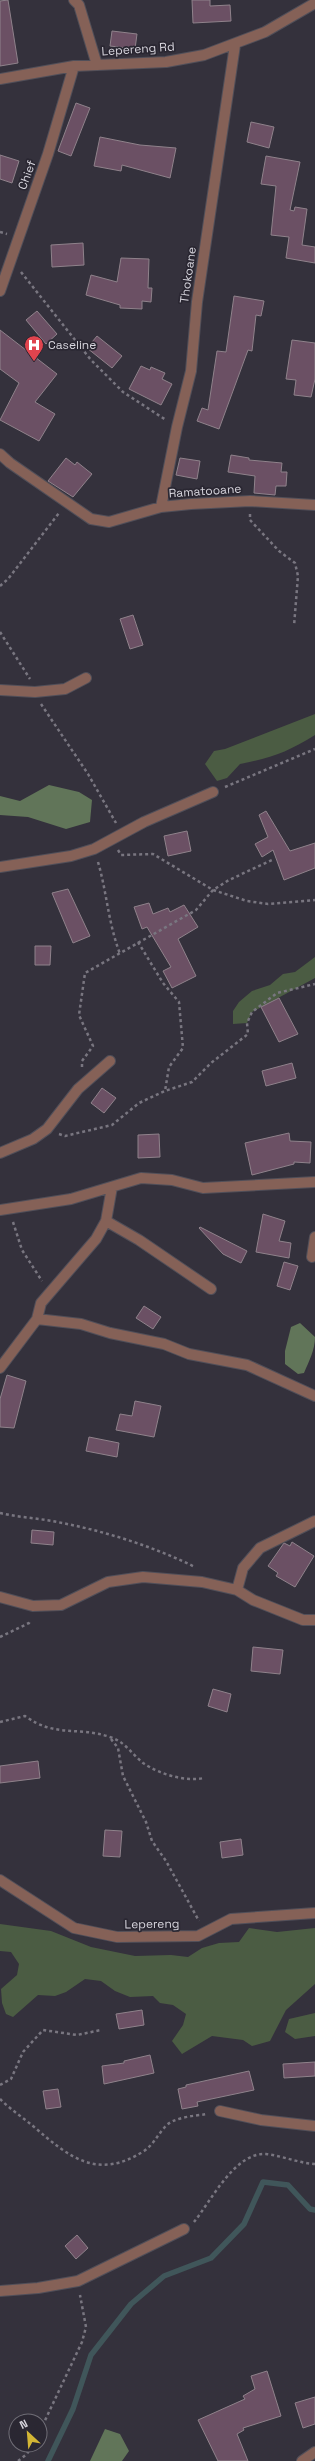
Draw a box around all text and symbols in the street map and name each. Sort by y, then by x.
street label: Lepereng Rd [101,38,175,60]
street label: Chief [14,158,40,192]
street label: Thokoane [176,246,200,304]
hospital icon: Caseline [23,334,45,362]
place label: Caseline [48,337,96,353]
street label: Ramatooane [168,480,242,502]
street label: Lepereng [124,1916,180,1932]
north arrow [8,2413,48,2453]
text: N [17,2416,30,2432]

